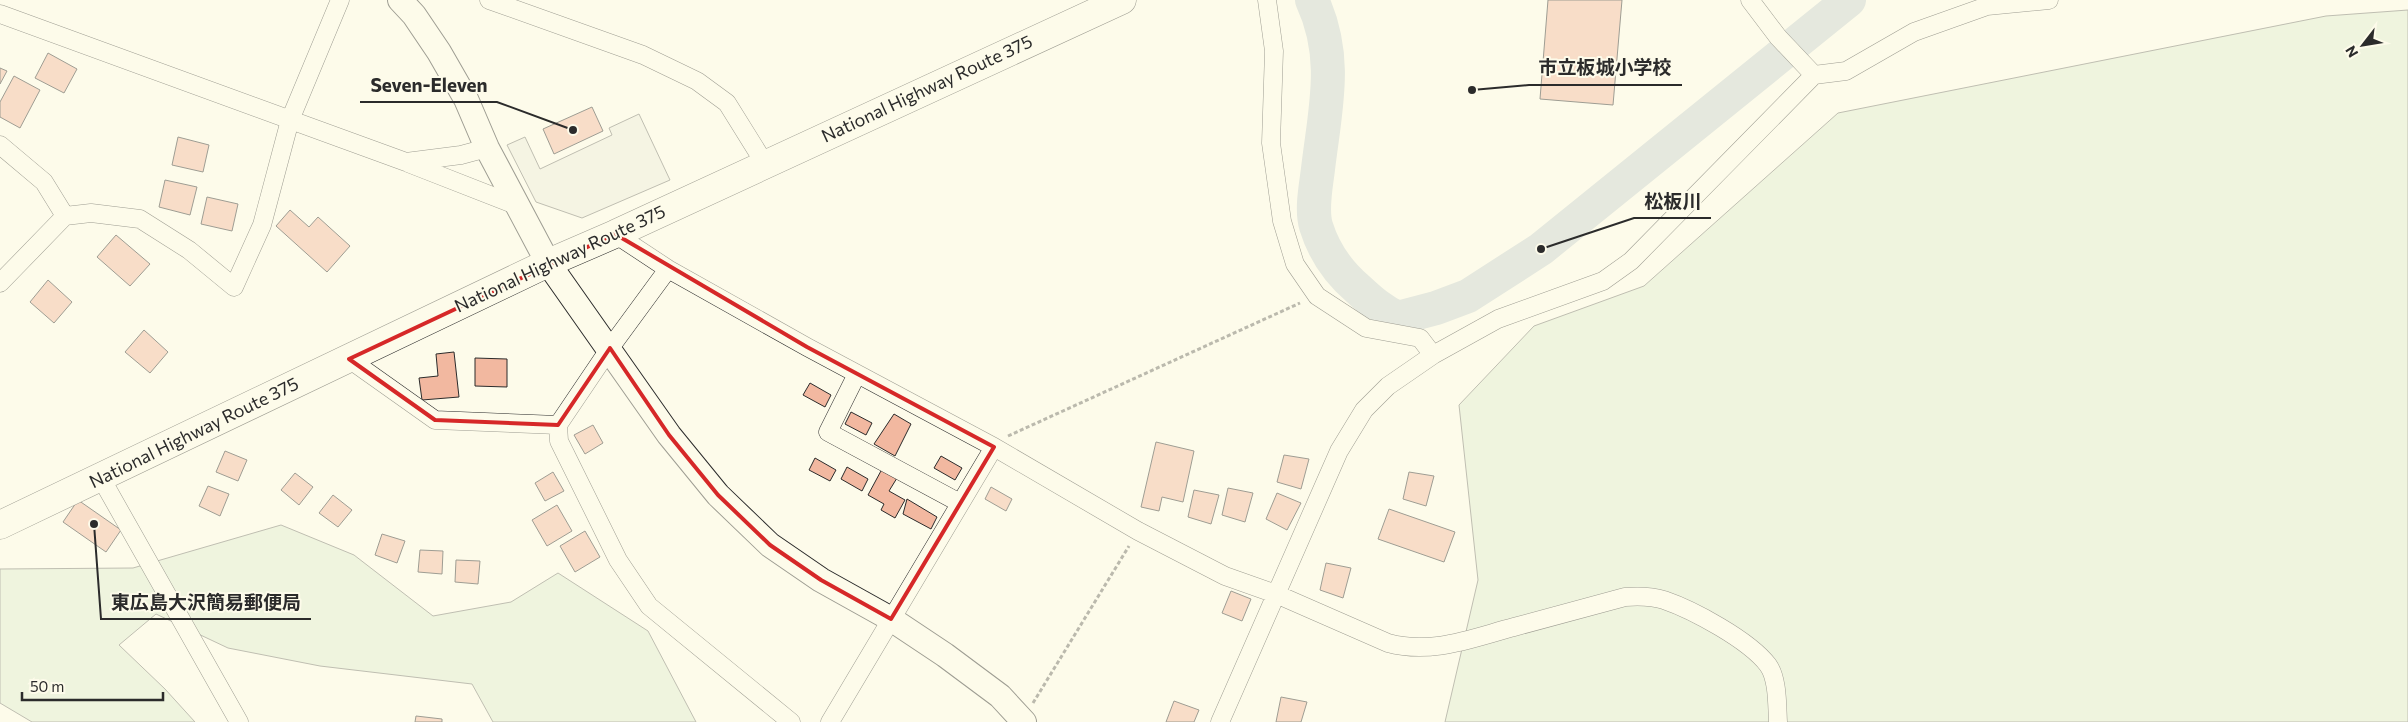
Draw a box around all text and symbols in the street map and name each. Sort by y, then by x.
north arrow [2338,20,2388,70]
street label: National Highway Route 375 [818,29,1036,147]
text: N [2341,43,2361,61]
callout: 市立板城小学校 [1529,51,1682,85]
text: 市立板城小学校 [1538,55,1672,78]
callout: Seven-Eleven [360,68,497,102]
text: Seven-Eleven [370,73,488,96]
callout: 松板川 [1634,184,1711,218]
text: 松板川 [1644,189,1702,212]
street label: National Highway Route 375 [451,199,669,317]
street label: National Highway Route 375 [85,372,302,492]
callout: 東広島大沢簡易郵便局 [101,585,311,619]
text: 東広島大沢簡易郵便局 [111,590,301,613]
scale bar [22,670,164,702]
text: 50 m [30,677,64,695]

